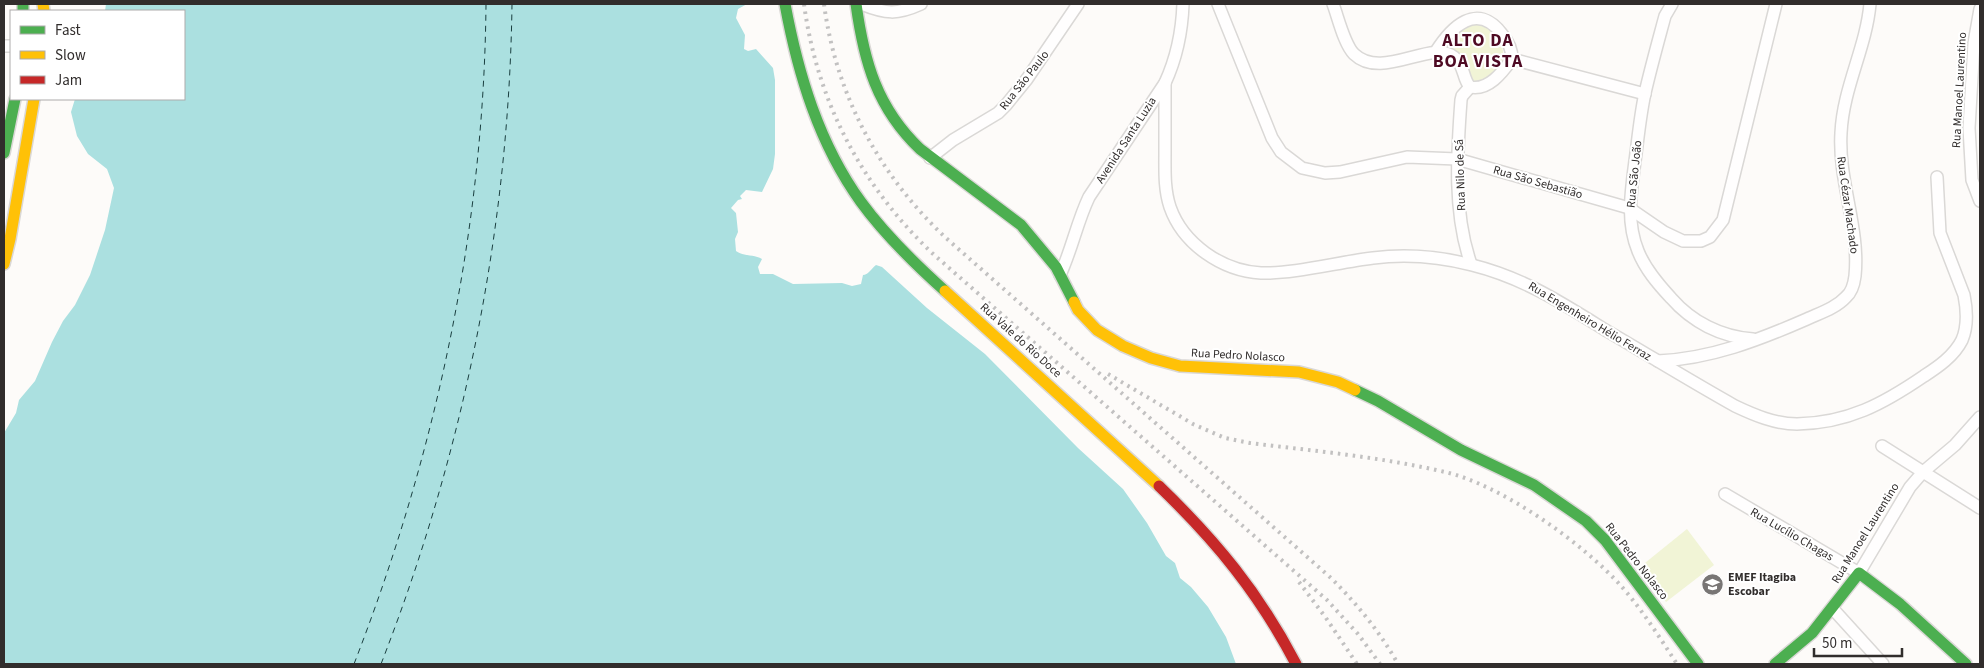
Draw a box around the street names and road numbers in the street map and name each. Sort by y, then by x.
street label: Rua Manoel Laurentino [1948,32,1971,148]
street label: Rua São Paulo [996,47,1053,114]
street label: Avenida Santa Luzia [1092,94,1161,187]
street label: Rua Nilo de Sá [1451,139,1470,211]
street label: Rua São João [1622,139,1646,209]
street label: Rua Cézar Machado [1832,155,1863,255]
street label: Rua São Sebastião [1491,162,1585,203]
street label: Rua Engenheiro Hélio Ferraz [1525,278,1655,365]
street label: Rua Vale do Rio Doce [976,299,1065,382]
street label: Rua Pedro Nolasco [1191,345,1285,366]
street label: Rua Manoel Laurentino [1827,480,1903,587]
street label: Rua Lucílio Chagas [1747,504,1837,565]
street label: Rua Pedro Nolasco [1601,519,1672,604]

